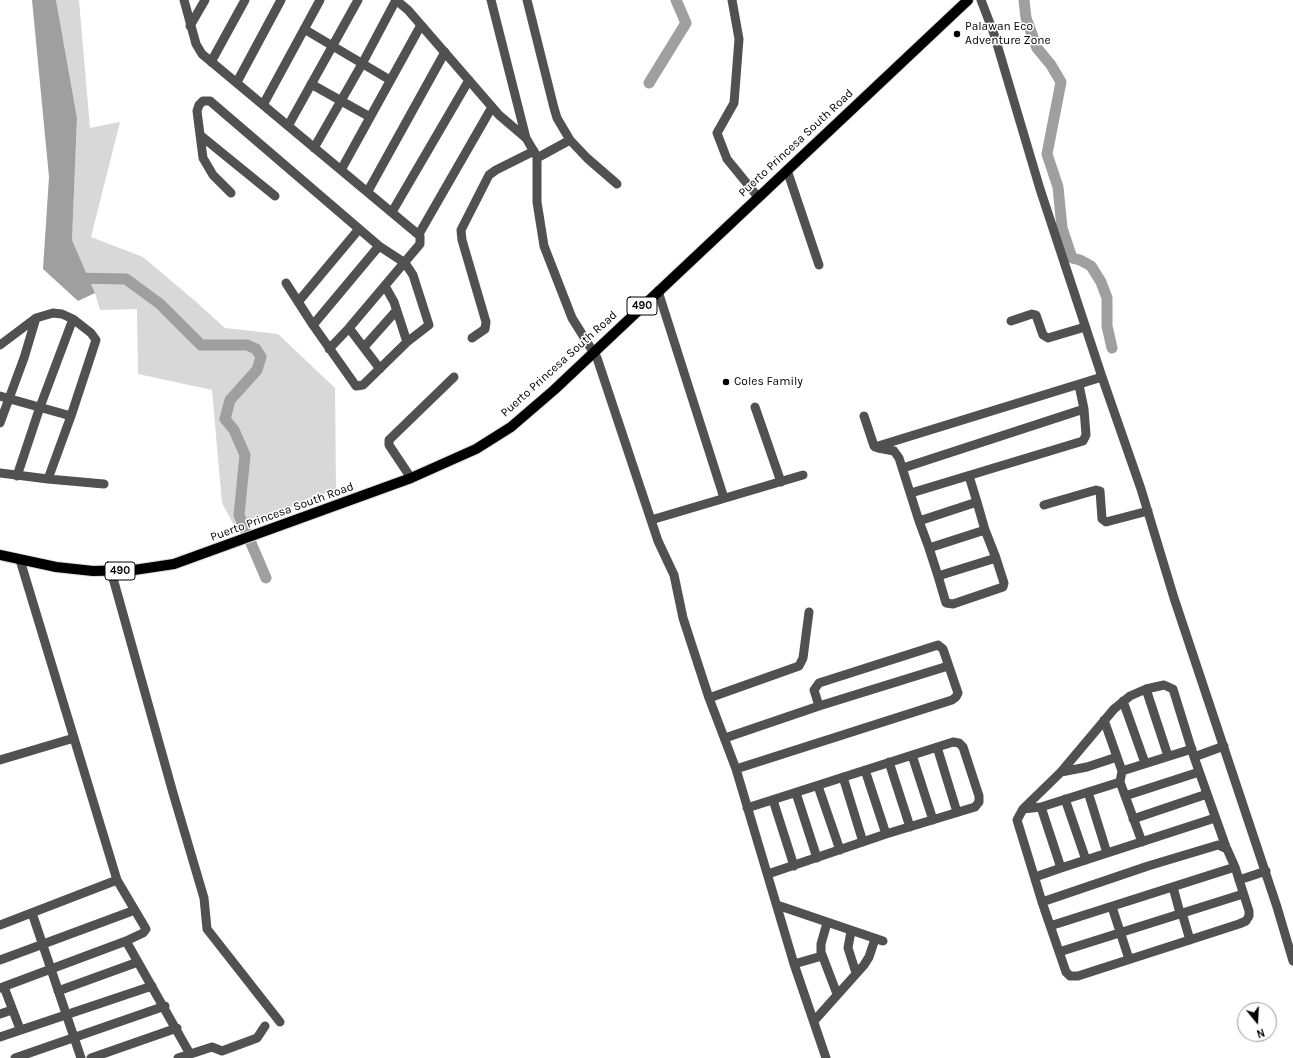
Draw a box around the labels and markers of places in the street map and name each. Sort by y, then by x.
place label: Palawan Eco Adventure Zone [965,20,1051,48]
marker: Palawan Eco Adventure Zone [952,29,962,39]
place label: Coles Family [734,375,803,389]
marker: Coles Family [721,377,731,387]

